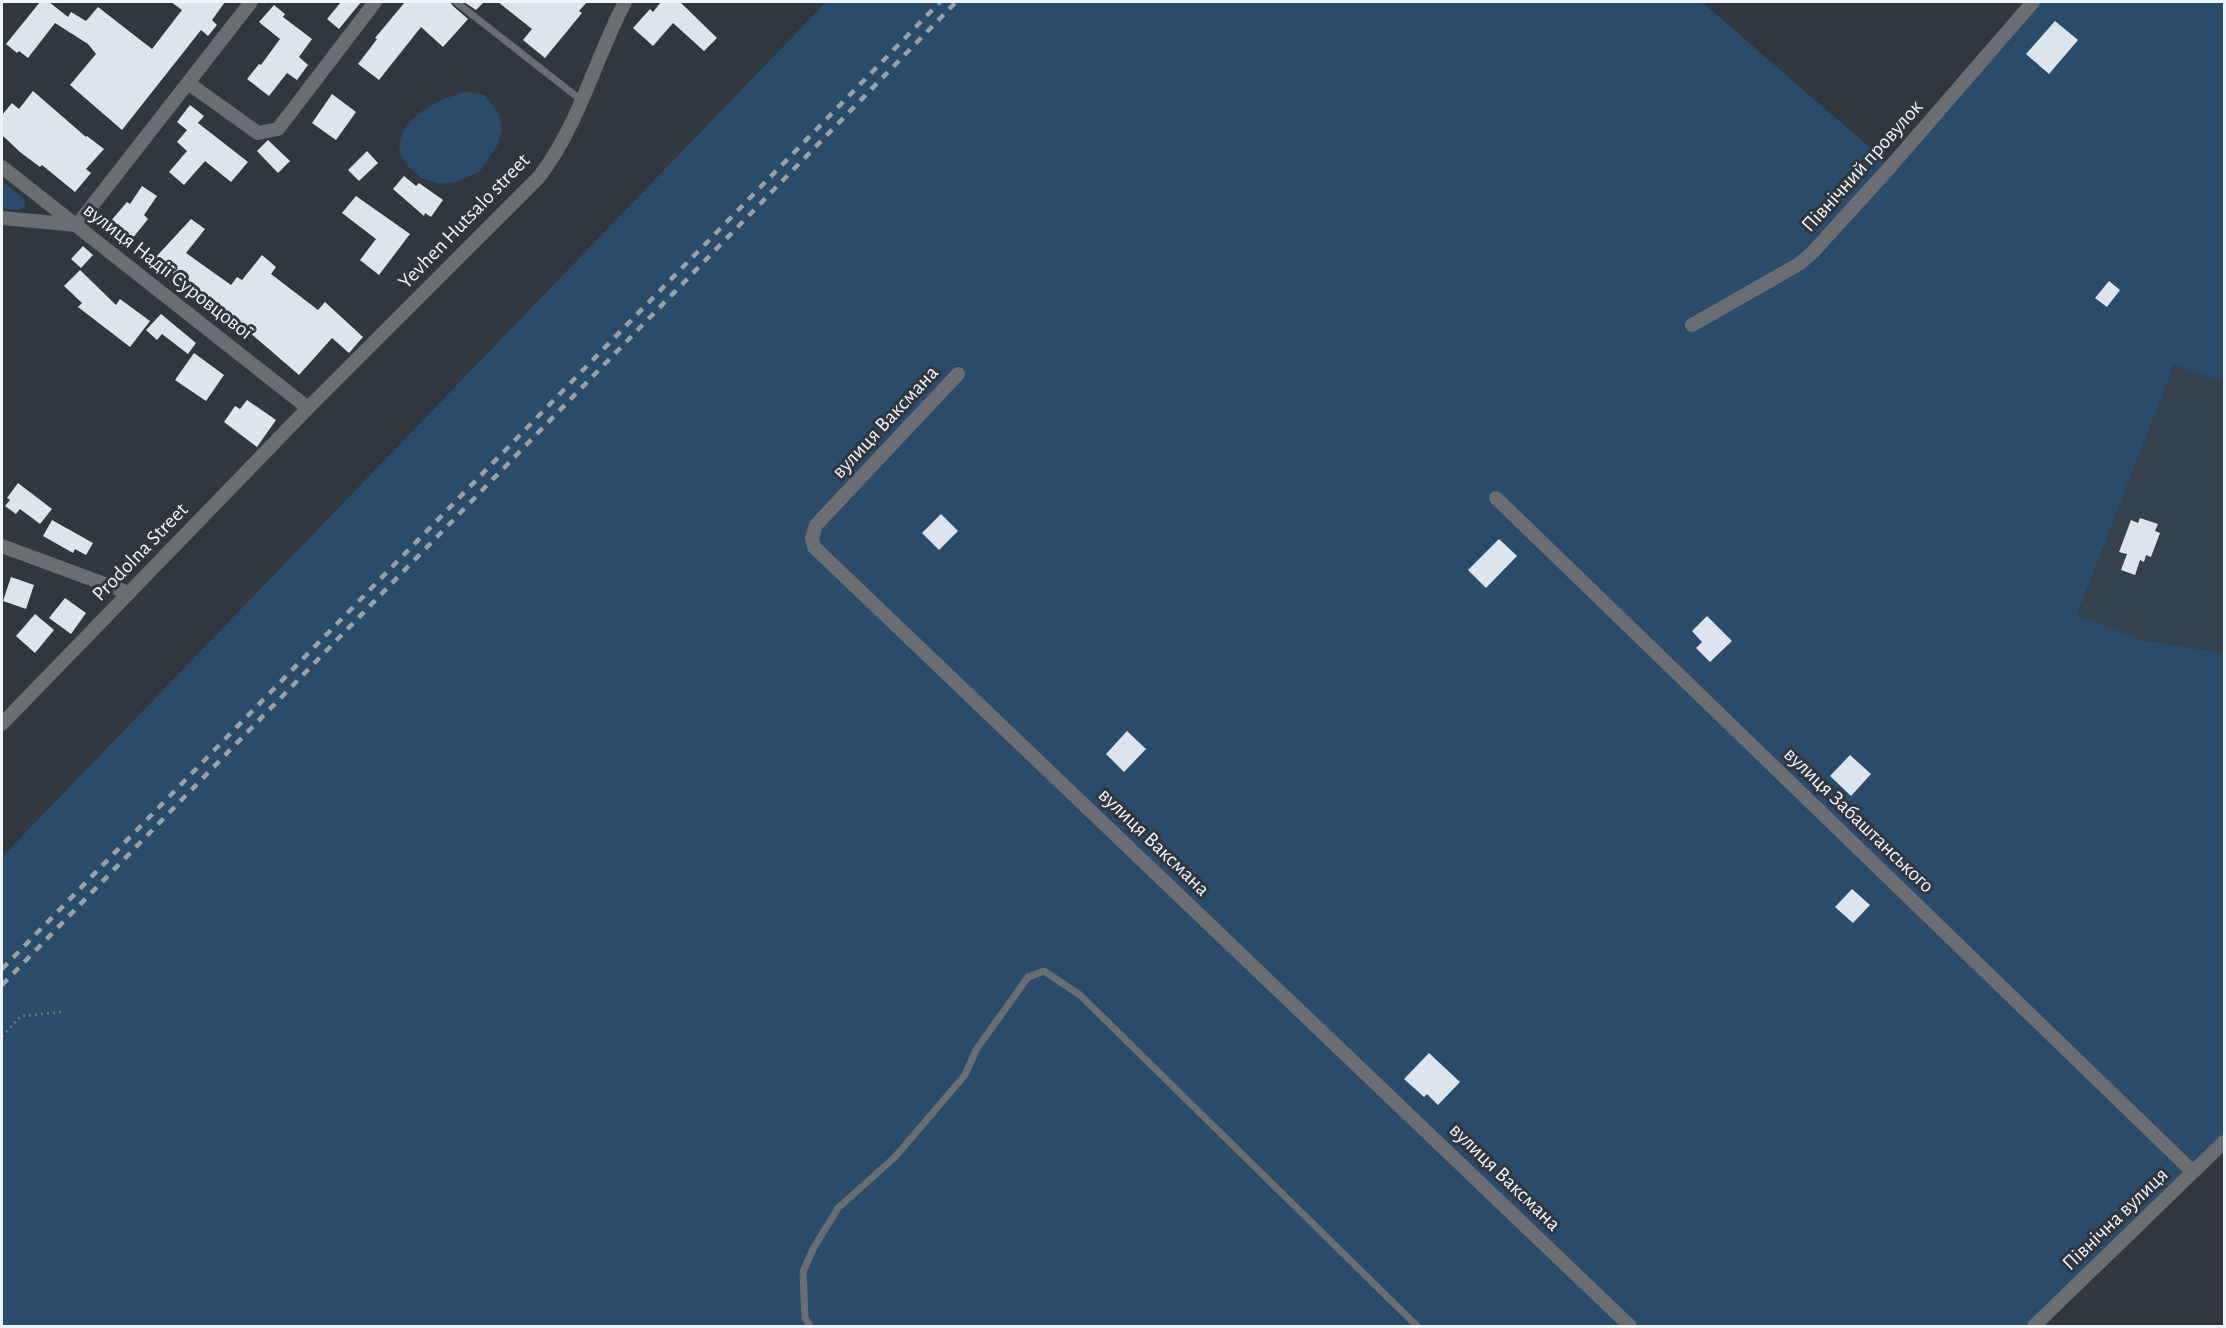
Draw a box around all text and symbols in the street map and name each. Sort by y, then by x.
street label: Північний провулок [1797,96,1927,236]
street label: Yevhen Hutsalo street [394,149,534,292]
street label: вулиця Надії Суровцової [80,199,256,343]
street label: вулиця Ваксмана [828,361,942,482]
street label: Prodolna Street [88,499,192,605]
street label: вулиця Забаштанського [1780,743,1938,897]
street label: вулиця Ваксмана [1094,784,1214,900]
street label: вулиця Ваксмана [1445,1119,1565,1235]
street label: Північна вулиця [2058,1164,2172,1274]

